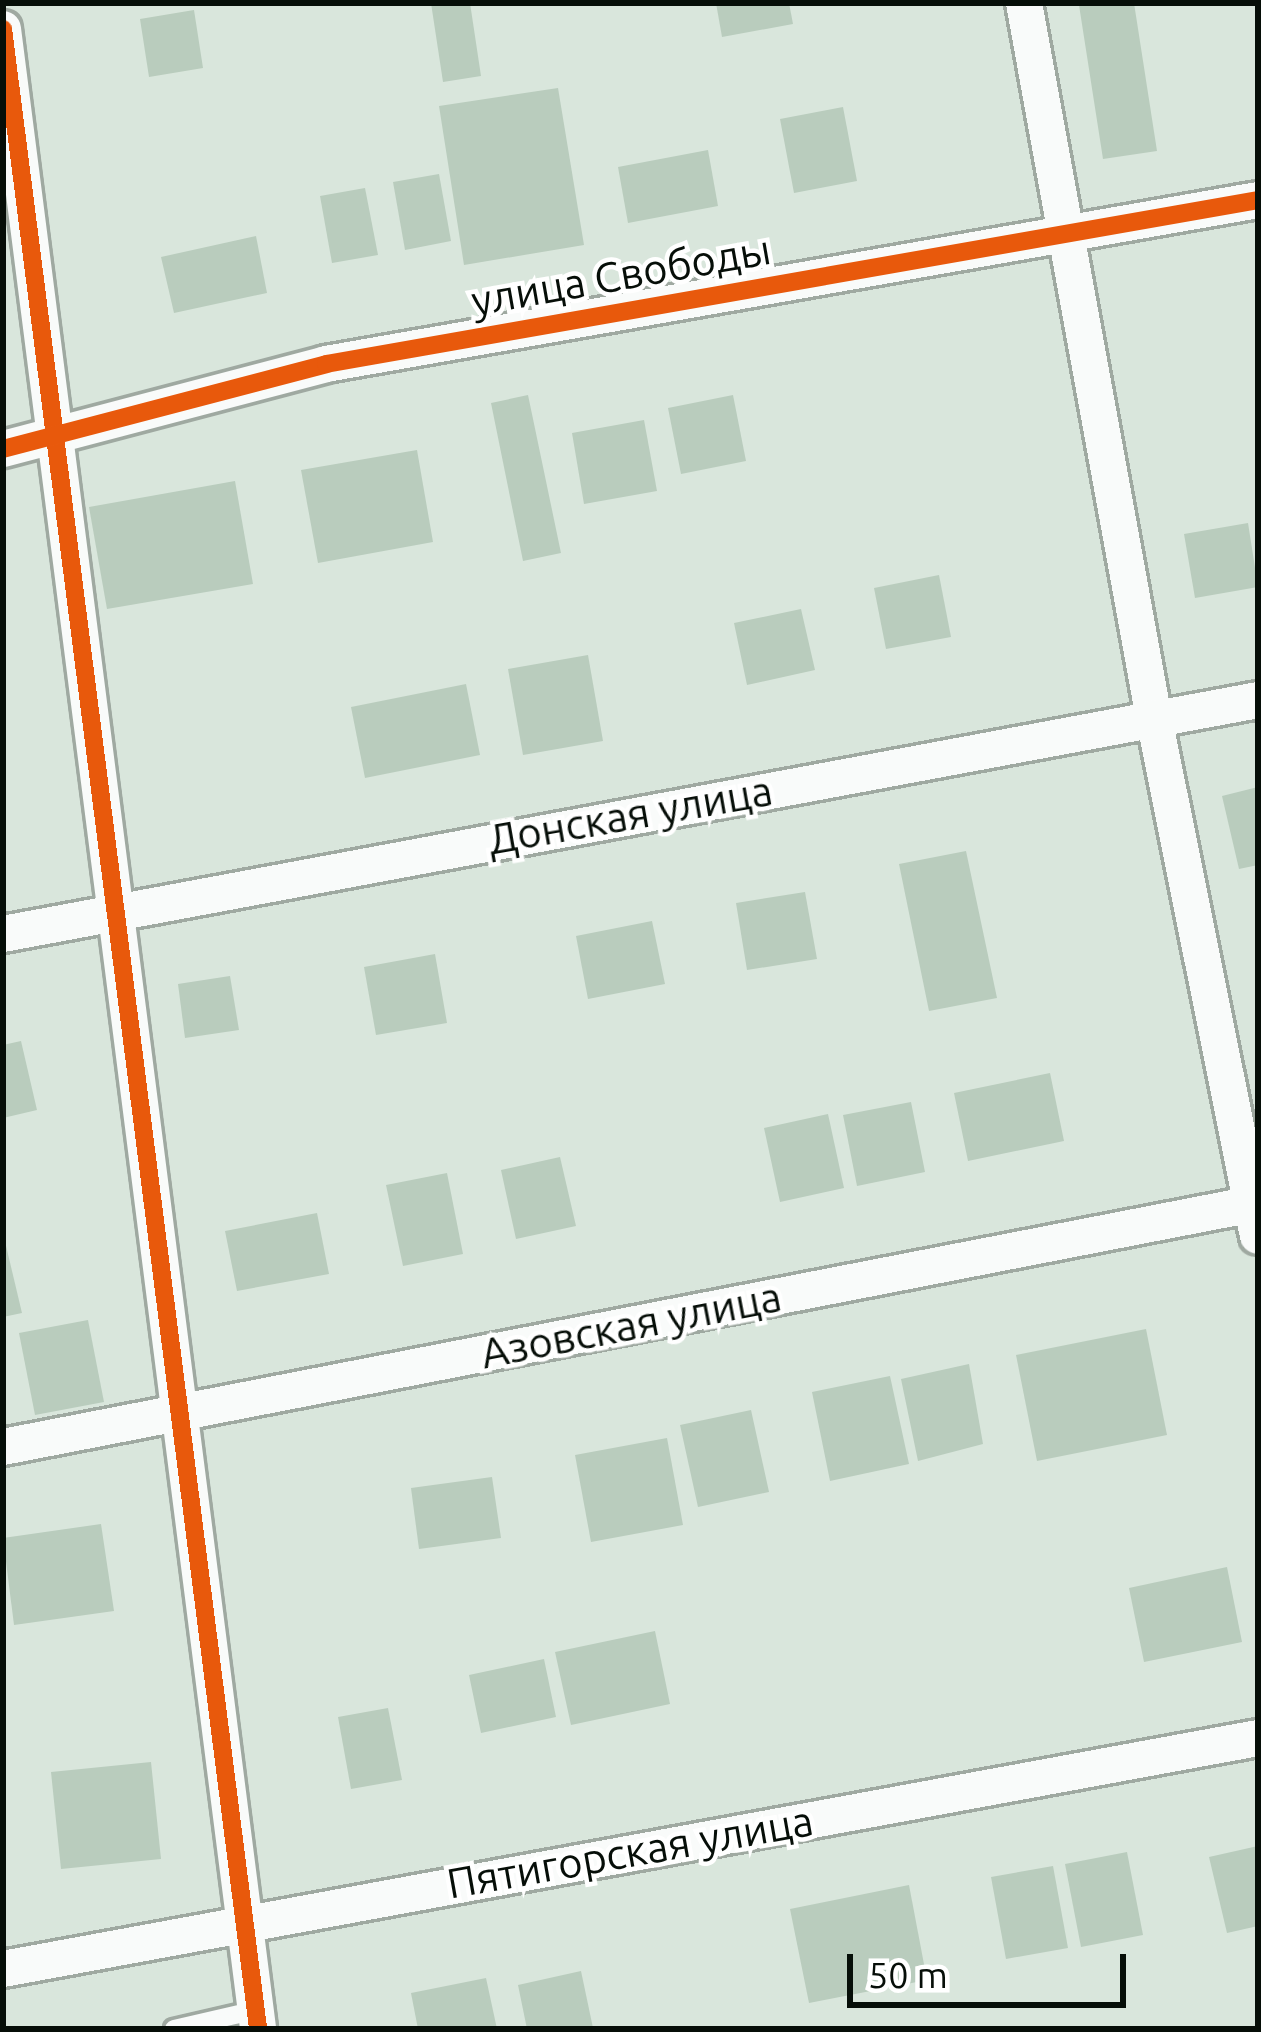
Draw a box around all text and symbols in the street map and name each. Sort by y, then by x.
street label: улица Свободы [467,224,775,326]
street label: Донская улица [484,765,776,865]
street label: Азовская улица [476,1271,786,1379]
street label: Пятигорская улица [443,1795,817,1909]
scale bar [853,1930,1132,2004]
text: 50 m [868,1954,948,1995]

